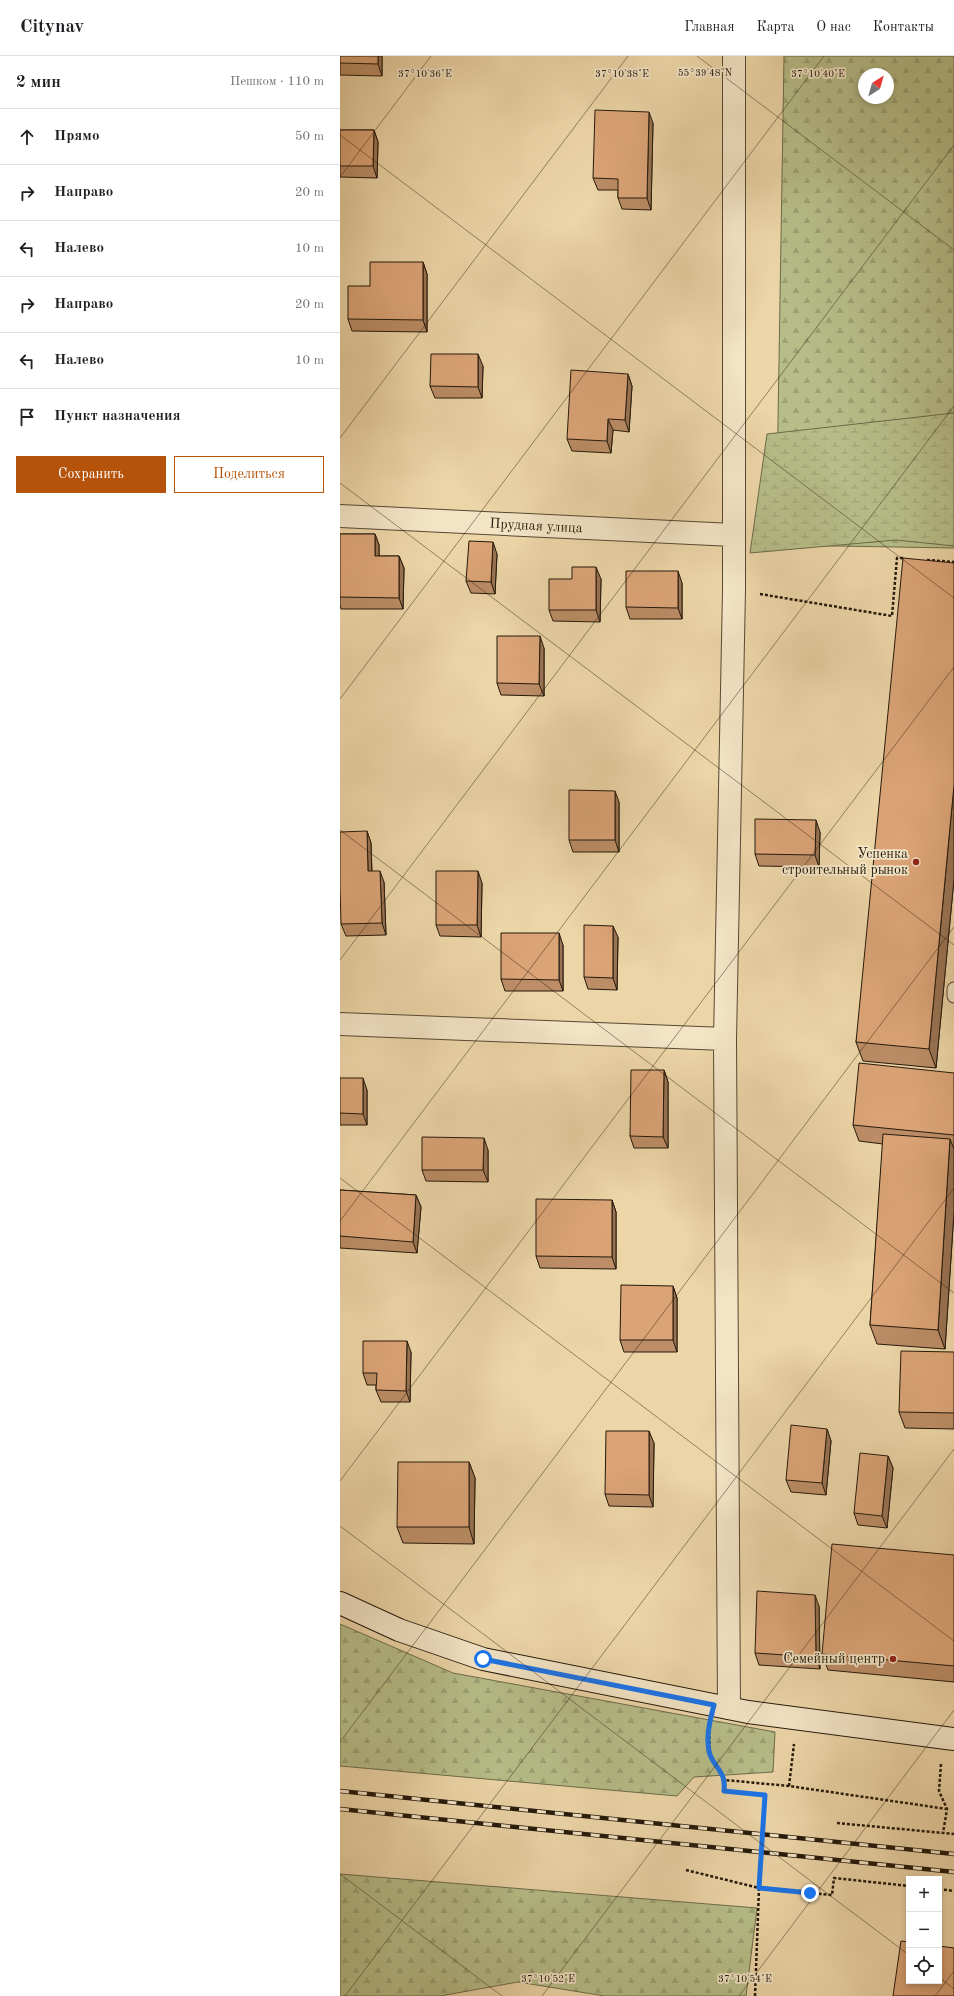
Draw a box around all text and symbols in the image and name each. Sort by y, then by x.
text: Citynav [20,18,84,37]
text: Главная [684,20,734,34]
text: Карта [756,20,794,34]
text: О нас [816,20,851,34]
text: Контакты [873,20,934,34]
text: 55°39'48"N [678,68,733,78]
north arrow [858,68,894,104]
text: 37°10'36"E [398,69,452,79]
text: 37°10'38"E [595,69,649,79]
text: 37°10'40"E [791,69,845,79]
text: 2 мин [16,74,61,91]
text: Пешком · 110 m [230,75,324,88]
icon: ahead [16,126,38,148]
text: Прямо [54,129,100,144]
text: 50 m [295,130,324,143]
icon: right [16,182,38,204]
text: Направо [54,185,113,200]
text: 20 m [295,186,324,199]
icon: left [16,238,38,260]
text: Налево [54,241,104,256]
text: 10 m [295,242,324,255]
icon: right [16,294,38,316]
text: Направо [54,297,113,312]
text: 20 m [295,298,324,311]
icon: left [16,350,38,372]
text: Налево [54,353,104,368]
text: 10 m [295,354,324,367]
icon: arrive [16,406,38,428]
text: Пункт назначения [54,409,181,424]
button: Сохранить [16,456,166,493]
button: Поделиться [174,456,324,493]
street label: Прудная улица [489,517,583,535]
place label: Успенка строительный рынок [782,847,908,877]
marker: Успенка строительный рынок [911,857,921,867]
route start [474,1650,492,1668]
place label: Семейный центр [783,1652,885,1666]
marker: Семейный центр [888,1654,898,1664]
map controls [906,1876,942,1984]
button: + [906,1876,942,1912]
route end [801,1884,819,1902]
button: − [906,1912,942,1948]
button: locate [906,1948,942,1984]
text: 37°10'52"E [521,1974,575,1984]
text: 37°10'54"E [718,1974,772,1984]

